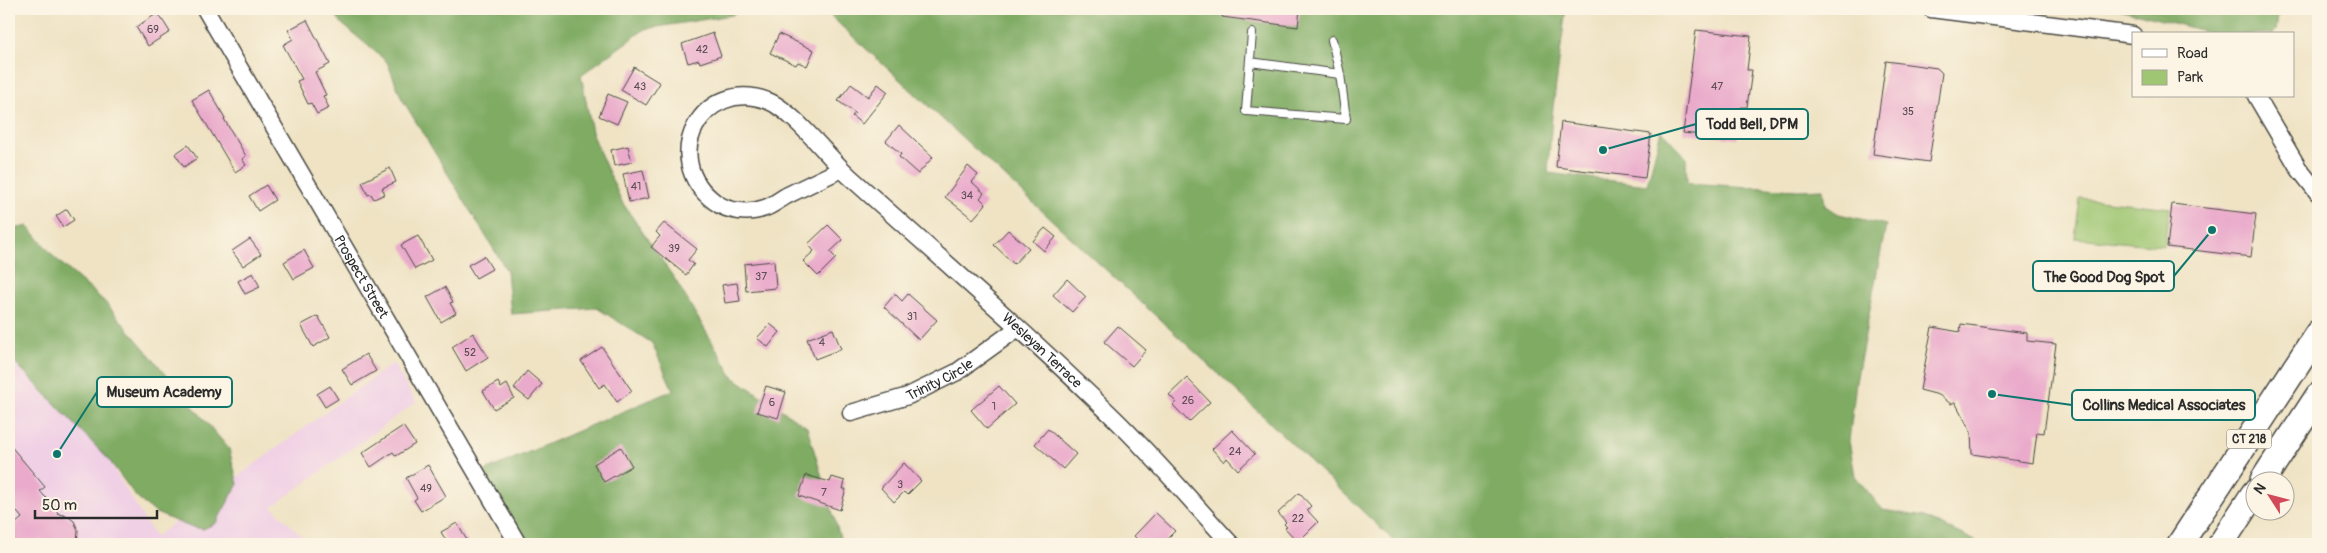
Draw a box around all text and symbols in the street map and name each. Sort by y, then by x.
house number: 69 [147,23,159,36]
legend [2132,32,2294,98]
house number: 42 [696,43,708,56]
text: Road [2177,44,2208,63]
text: Park [2177,68,2204,87]
house number: 43 [634,80,646,93]
house number: 47 [1711,80,1723,93]
house number: 35 [1902,105,1914,118]
callout: Todd Bell, DPM [1696,109,1808,139]
text: Todd Bell, DPM [1705,115,1798,134]
house number: 41 [631,180,641,193]
house number: 34 [961,189,974,202]
street label: Prospect Street [331,232,393,321]
house number: 39 [668,242,680,255]
callout: The Good Dog Spot [2033,261,2174,291]
text: The Good Dog Spot [2043,268,2165,287]
house number: 37 [755,270,767,283]
street label: Wesleyan Terrace [999,309,1086,391]
house number: 31 [907,310,917,323]
house number: 4 [819,336,826,349]
house number: 52 [464,346,476,359]
street label: Trinity Circle [903,355,976,404]
callout: Museum Academy [97,377,232,407]
text: Museum Academy [107,383,222,402]
callout: Collins Medical Associates [2072,390,2255,420]
house number: 26 [1182,394,1194,407]
house number: 6 [769,396,775,409]
text: Collins Medical Associates [2083,396,2246,415]
house number: 1 [992,400,996,413]
road number: CT 218 [2226,429,2272,448]
house number: 24 [1229,445,1242,458]
north arrow [2244,470,2294,520]
house number: 3 [897,478,903,491]
text: N [2250,480,2270,497]
house number: 49 [420,482,432,495]
house number: 7 [821,486,827,499]
scale bar [35,488,158,520]
text: 50 m [42,496,77,515]
house number: 22 [1292,512,1304,525]

